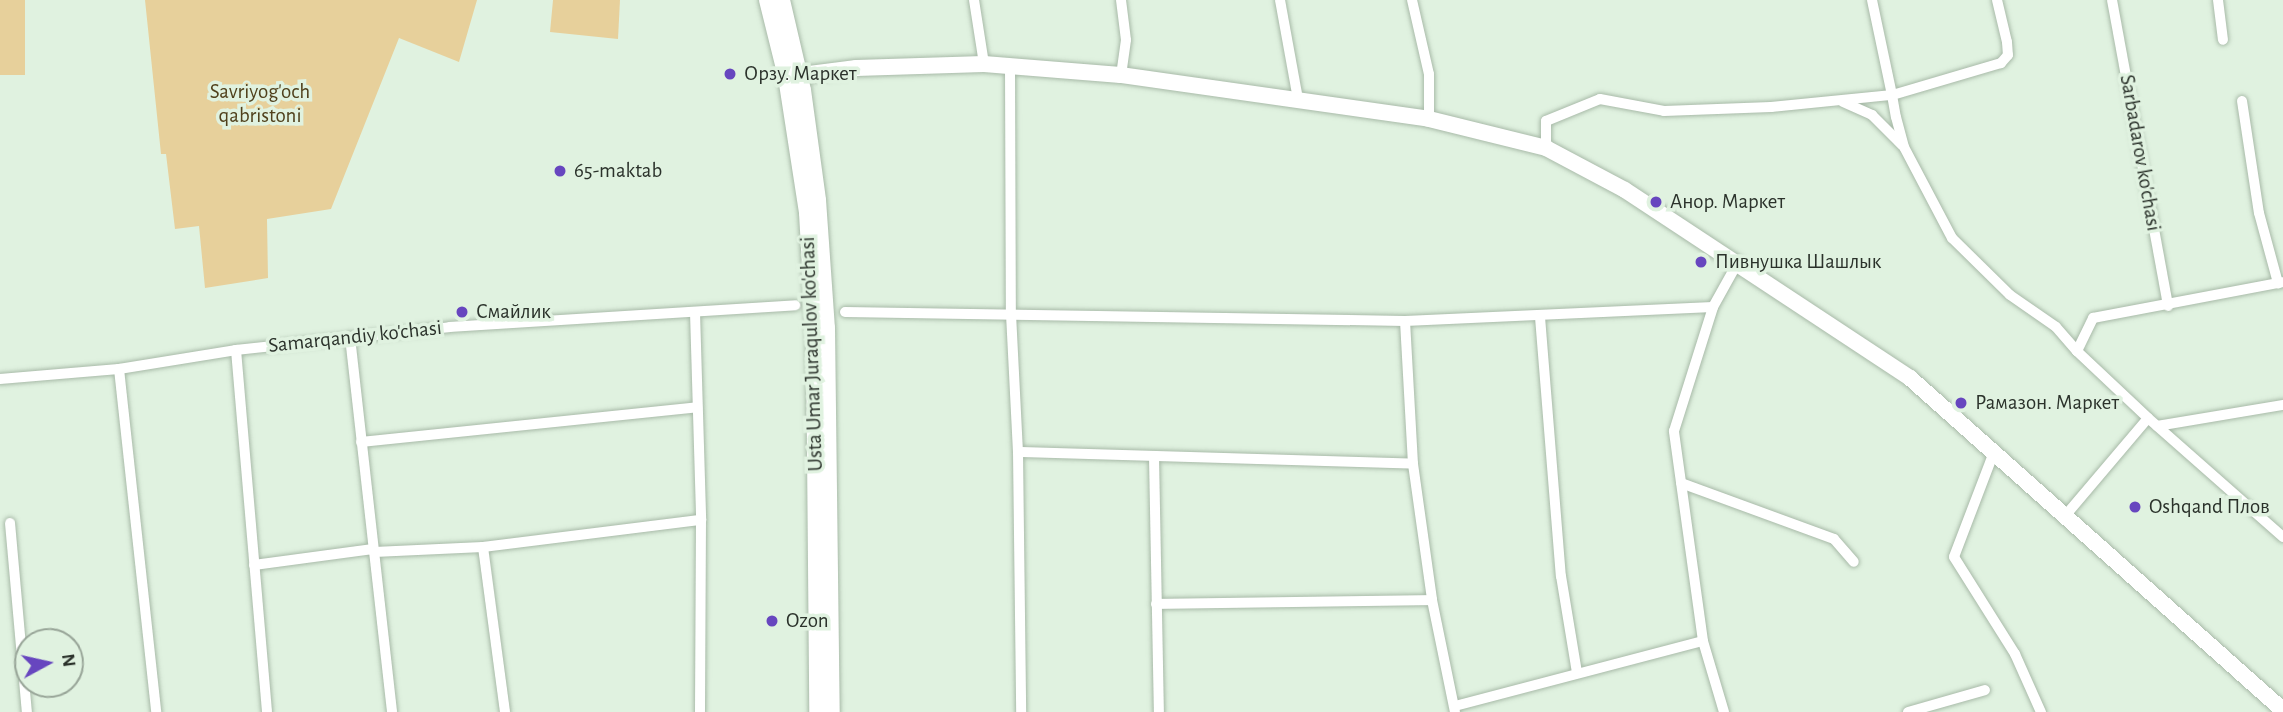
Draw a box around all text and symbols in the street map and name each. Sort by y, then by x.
place label: Орзу. Маркет [744,61,856,87]
marker: Орзу. Маркет [722,66,738,82]
street label: Sarbadarov ko'chasi [2114,73,2166,233]
park label: Savriyog'och qabristoni [210,79,310,129]
place label: 65-maktab [574,158,662,184]
marker: 65-maktab [552,163,568,179]
place label: Анор. Маркет [1670,189,1785,215]
marker: Анор. Маркет [1648,194,1664,210]
street label: Usta Umar Juraqulov ko'chasi [795,236,829,472]
place label: Пивнушка Шашлык [1715,249,1881,275]
marker: Пивнушка Шашлык [1693,254,1709,270]
place label: Смайлик [476,299,551,325]
marker: Смайлик [454,304,470,320]
street label: Samarqandiy ko'chasi [267,315,443,359]
place label: Рамазон. Маркет [1975,390,2119,416]
marker: Рамазон. Маркет [1953,395,1969,411]
place label: Oshqand Плов [2149,494,2270,520]
marker: Oshqand Плов [2127,499,2143,515]
place label: Ozon [786,608,829,634]
marker: Ozon [764,613,780,629]
north arrow [14,628,84,698]
text: N [58,652,79,668]

